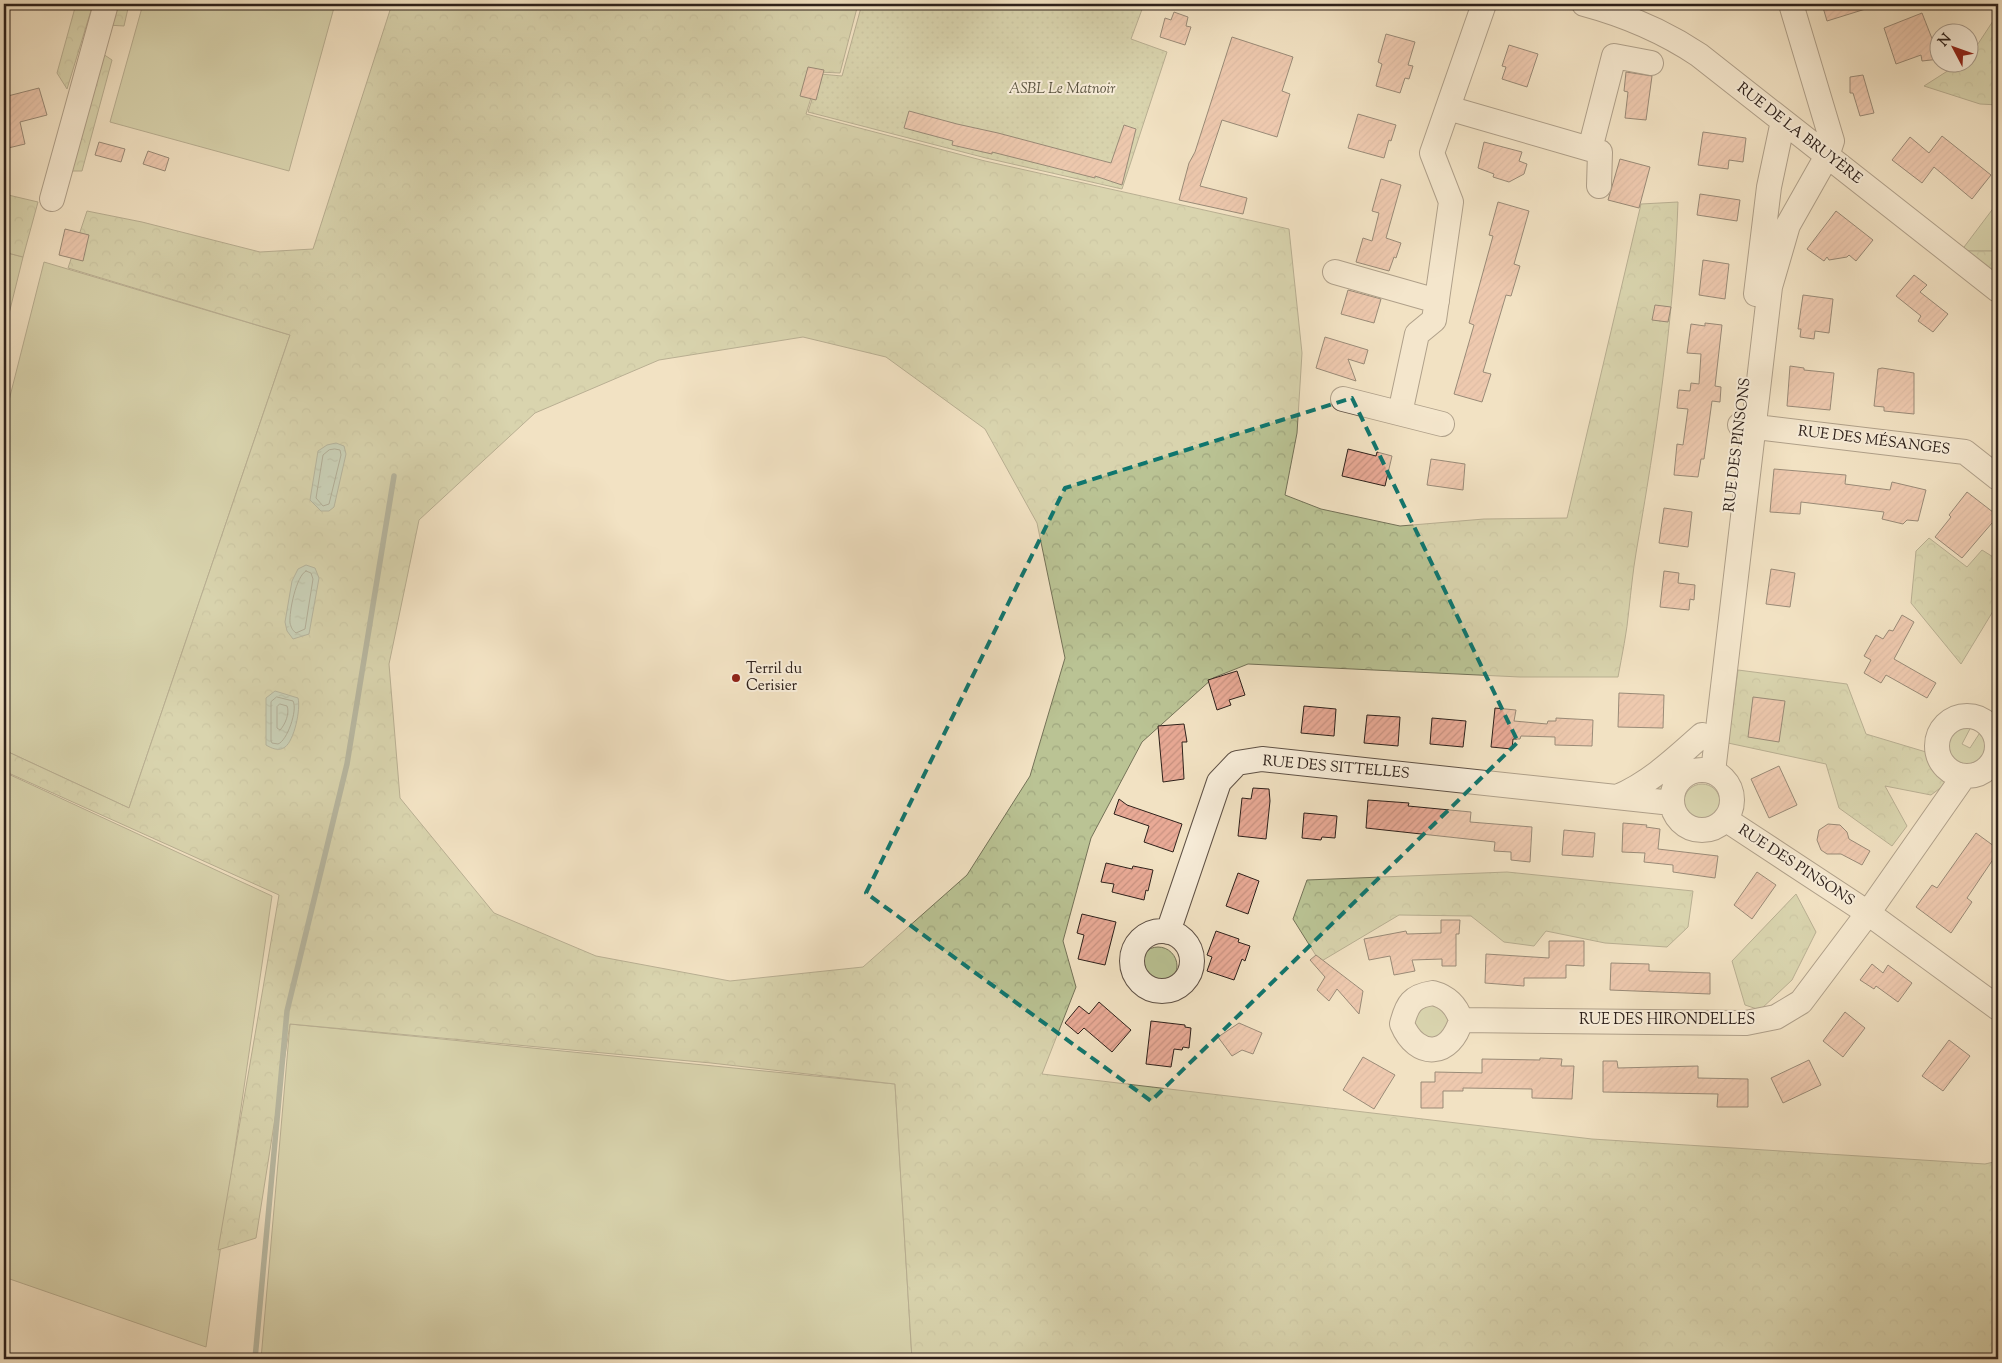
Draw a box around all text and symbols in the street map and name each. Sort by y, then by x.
north arrow [1930,22,1980,72]
text: N [1934,30,1957,52]
street label: RUE DE LA BRUYÈRE [1732,78,1867,190]
park label: ASBL Le Matnoir [1009,79,1116,100]
street label: RUE DES PINSONS [1719,377,1757,513]
street label: RUE DES MÉSANGES [1797,420,1951,461]
place label: Terril du Cerisier [746,659,802,697]
marker: Terril du Cerisier [730,672,742,684]
street label: RUE DES SITTELLES [1262,751,1410,785]
street label: RUE DES PINSONS [1734,820,1858,912]
street label: RUE DES HIRONDELLES [1579,1010,1755,1031]

